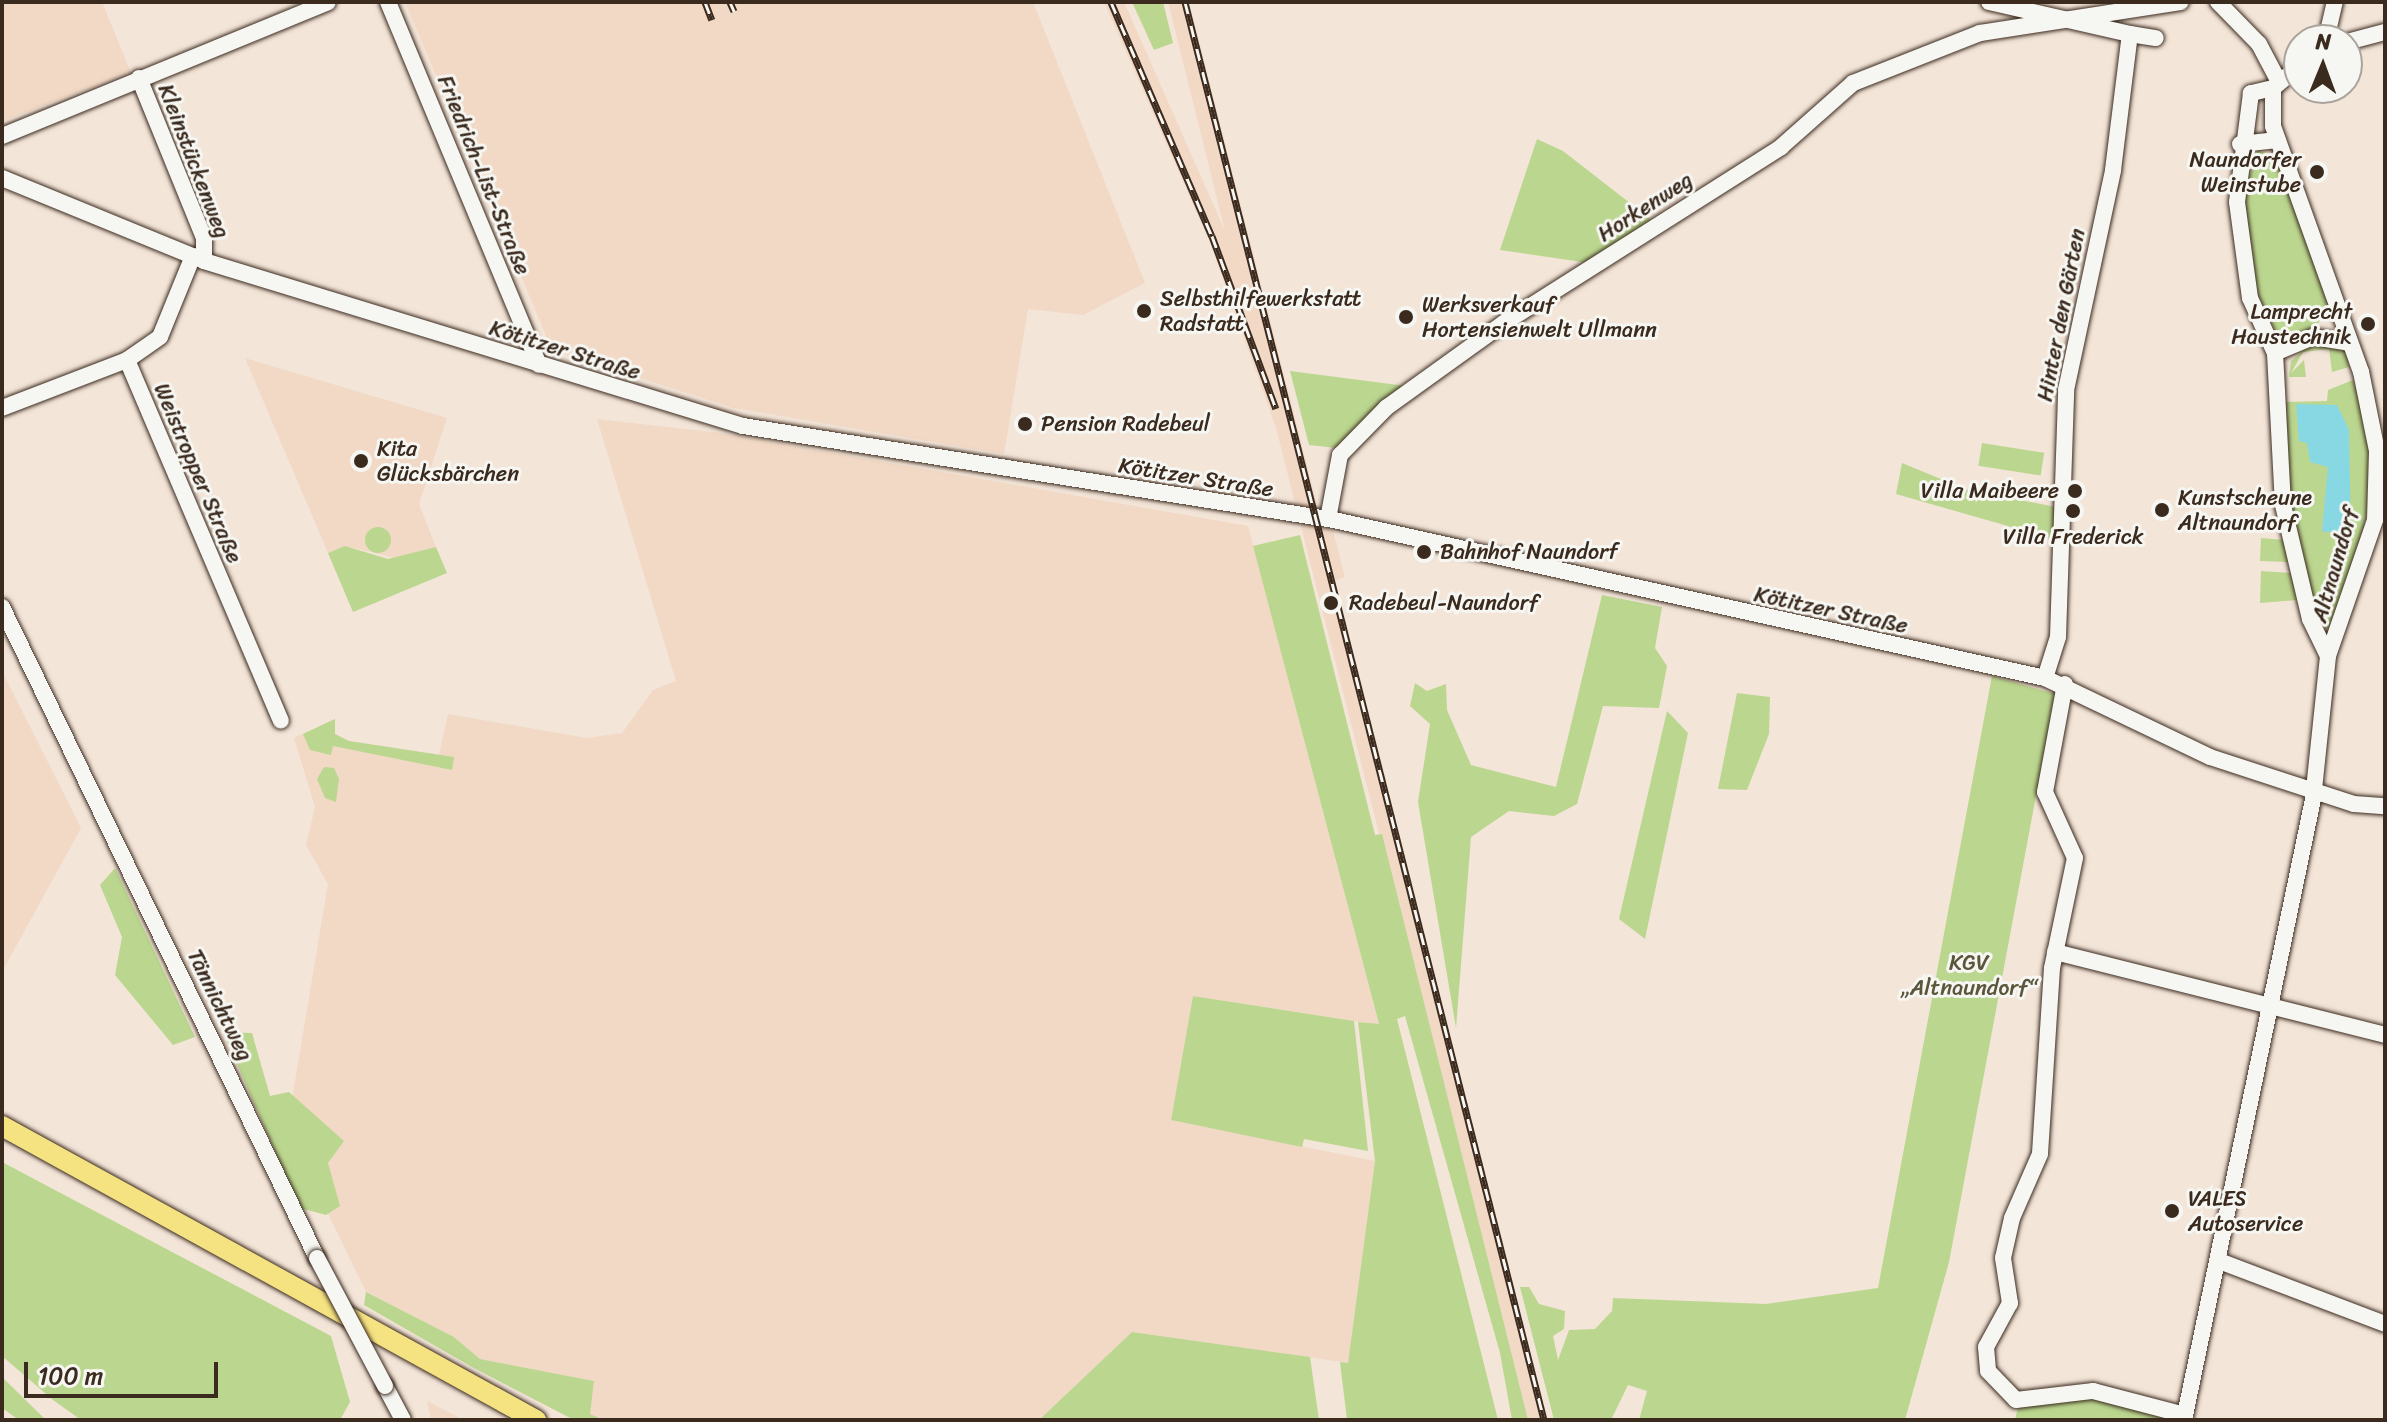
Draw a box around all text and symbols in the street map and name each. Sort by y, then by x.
text: N [2315,22,2331,61]
north arrow [2283,24,2363,104]
street label: Friedrich-List-Straße [432,71,536,279]
street label: Kleinstückenweg [153,80,235,242]
place label: Naundorfer Weinstube [2189,146,2301,198]
marker: Naundorfer Weinstube [2308,163,2326,181]
street label: Horkenweg [1593,167,1697,247]
street label: Hinter den Gärten [2031,226,2091,404]
place label: Selbsthilfewerkstatt Radstatt [1160,285,1361,336]
place label: Werksverkauf Hortensienwelt Ullmann [1422,291,1657,342]
place label: Lamprecht Haustechnik [2231,298,2352,350]
marker: Selbsthilfewerkstatt Radstatt [1135,302,1153,320]
marker: Werksverkauf Hortensienwelt Ullmann [1397,308,1415,326]
street label: Kötitzer Straße [486,315,644,385]
marker: Lamprecht Haustechnik [2359,315,2377,333]
street label: Weistropper Straße [148,379,248,567]
place label: Pension Radebeul [1041,411,1210,437]
marker: Pension Radebeul [1016,415,1034,433]
place label: Kita Glücksbärchen [377,435,519,486]
marker: Kita Glücksbärchen [352,452,370,470]
street label: Kötitzer Straße [1117,452,1275,502]
place label: Villa Maibeere [1921,478,2059,504]
marker: Villa Maibeere [2066,482,2084,500]
place label: Kunstscheune Altnaundorf [2178,484,2312,536]
marker: Kunstscheune Altnaundorf [2153,501,2171,519]
marker: Villa Frederick [2064,502,2082,520]
street label: Altnaundorf [2306,505,2364,625]
place label: Villa Frederick [2002,524,2144,550]
place label: Bahnhof Naundorf [1440,539,1618,565]
marker: Bahnhof Naundorf [1415,543,1433,561]
street label: Kötitzer Straße [1752,581,1910,639]
place label: Radebeul-Naundorf [1349,590,1538,616]
marker: Radebeul-Naundorf [1320,592,1342,614]
street label: Tännichtweg [182,945,258,1065]
park label: KGV „Altnaundorf“ [1901,949,2037,1000]
place label: VALES Autoservice [2188,1185,2303,1236]
marker: VALES Autoservice [2163,1202,2181,1220]
scale bar [28,1346,222,1396]
text: 100 m [38,1355,103,1397]

